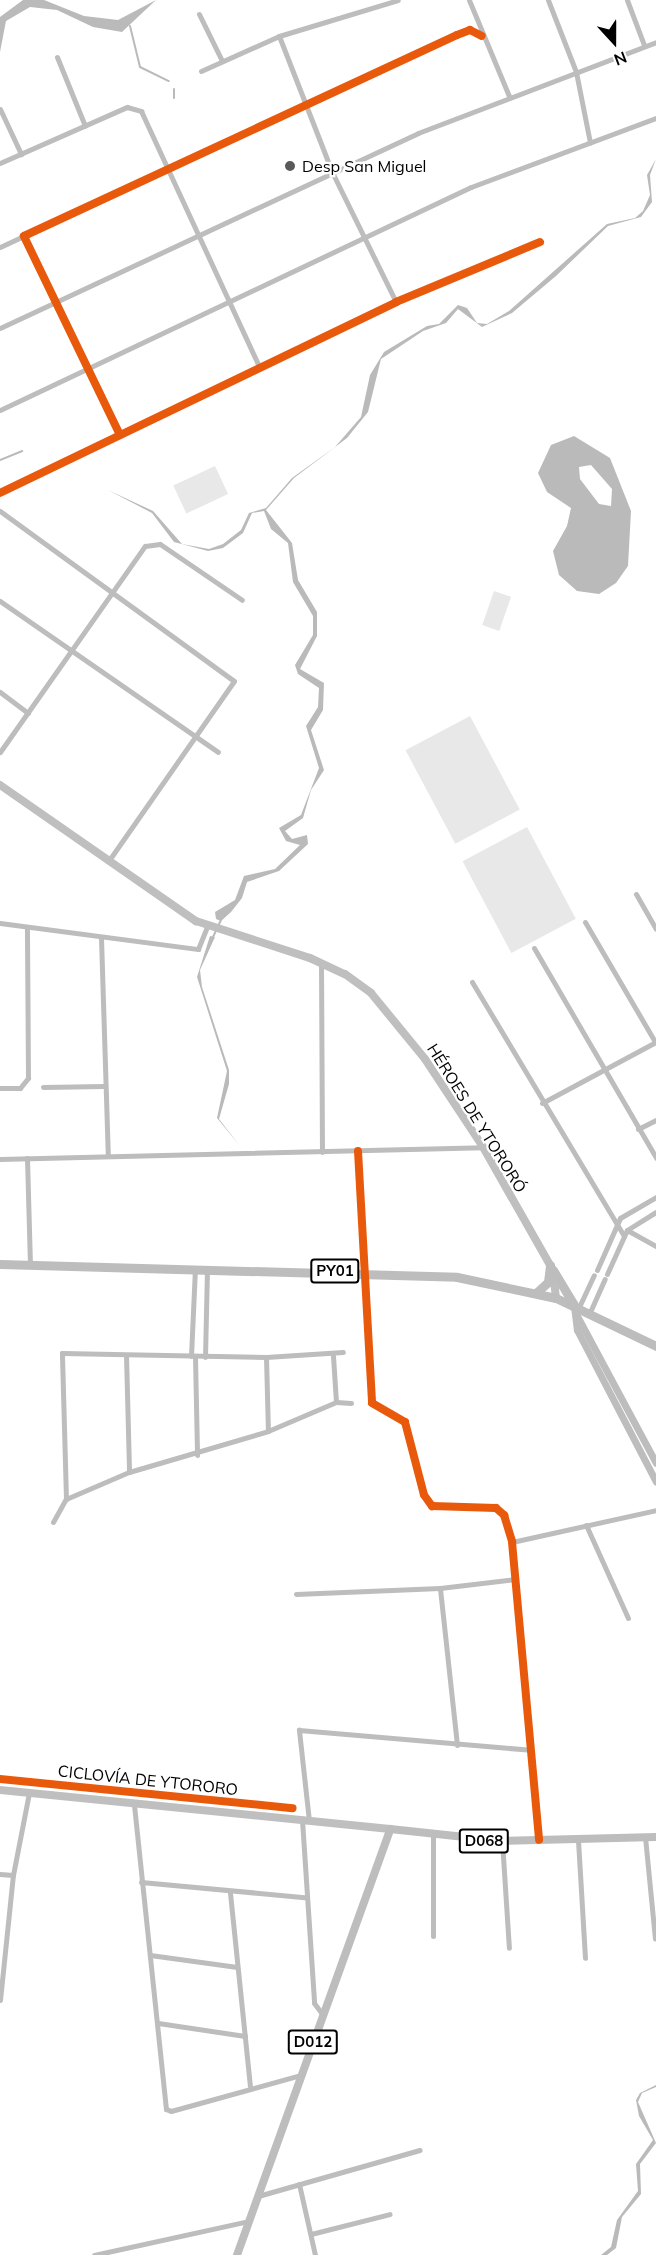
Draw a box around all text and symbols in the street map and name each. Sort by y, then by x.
north arrow [584,12,644,72]
text: N [611,47,630,70]
place label: Desp San Miguel [302,156,426,176]
marker: Desp San Miguel [283,159,297,173]
street label: HÉROES DE YTORORÓ [423,1040,531,1196]
road number: PY01 [310,1259,360,1283]
street label: CICLOVÍA DE YTORORO [57,1761,239,1799]
road number: D068 [458,1829,510,1853]
road number: D012 [288,2030,338,2054]

